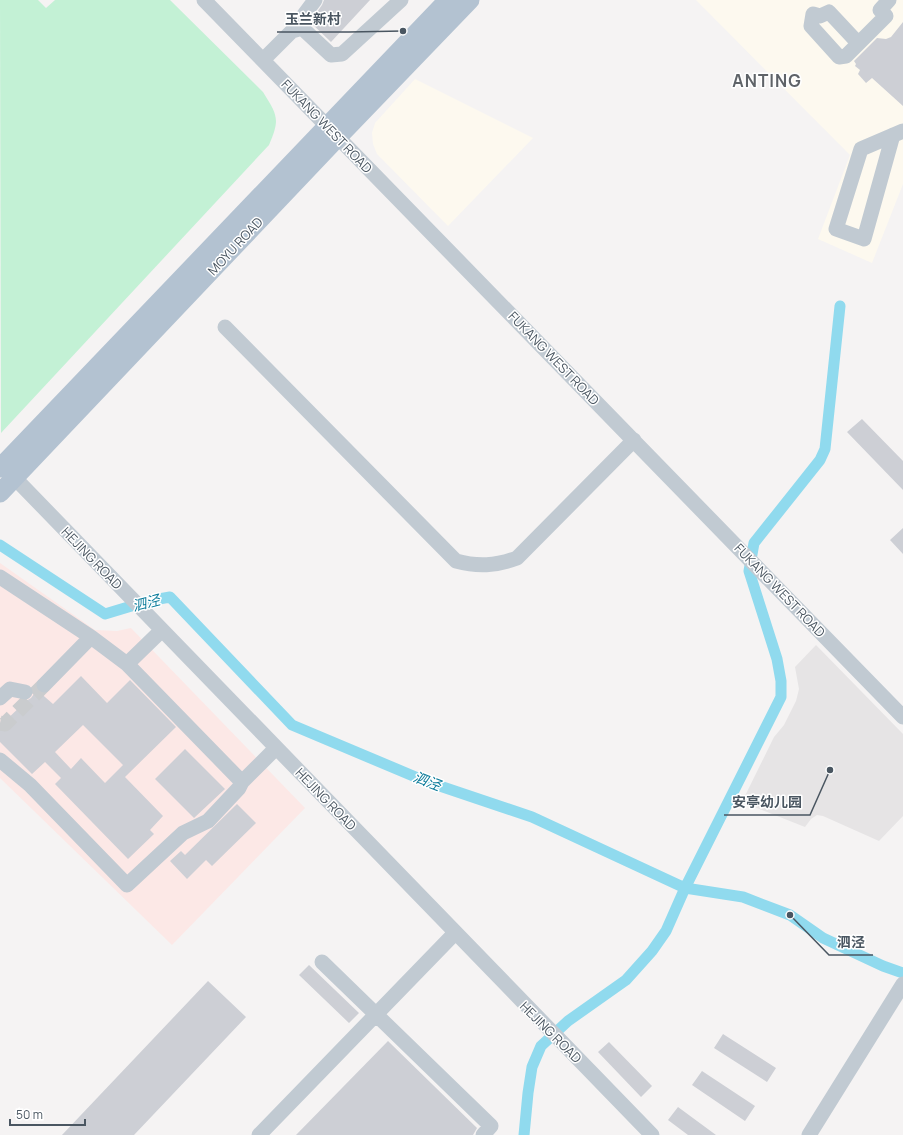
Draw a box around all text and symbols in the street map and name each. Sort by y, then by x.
callout: 玉兰新村 [277,6,349,32]
text: 玉兰新村 [285,9,341,28]
district label: ANTING [732,69,802,92]
street label: FUKANG WEST ROAD [278,75,377,177]
street label: MOYU ROAD [203,213,267,279]
street label: FUKANG WEST ROAD [505,307,604,409]
street label: HEJING ROAD [58,523,127,593]
street label: FUKANG WEST ROAD [731,539,830,641]
water label: 泗泾 [130,589,164,615]
street label: HEJING ROAD [292,764,361,834]
water label: 泗泾 [411,767,446,795]
callout: 安亭幼儿园 [724,789,810,815]
text: 安亭幼儿园 [732,792,802,811]
callout: 泗泾 [829,929,873,955]
text: 泗泾 [837,932,865,951]
street label: HEJING ROAD [516,997,586,1067]
scale bar [10,1101,85,1127]
text: 50 m [16,1106,43,1123]

